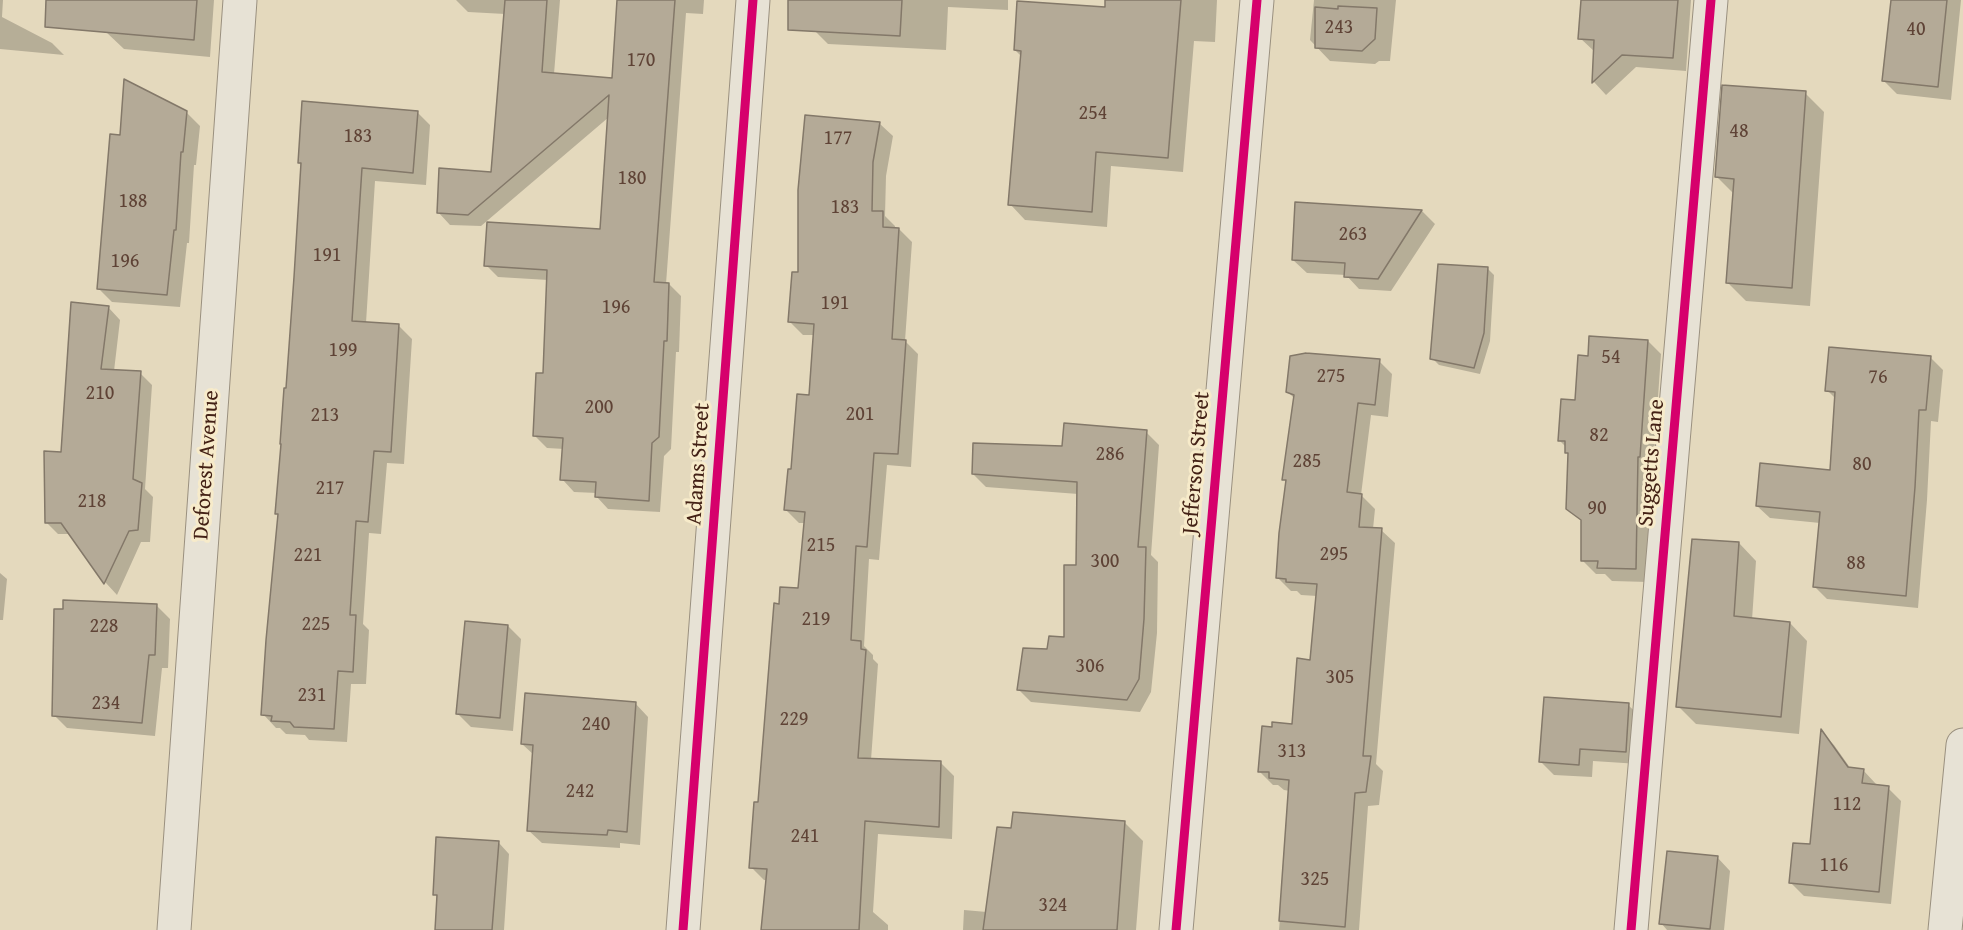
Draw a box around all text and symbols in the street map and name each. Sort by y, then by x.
house number: 243 [1325,16,1353,40]
house number: 40 [1906,18,1926,42]
house number: 170 [627,49,655,73]
house number: 254 [1079,102,1107,126]
house number: 48 [1729,120,1749,144]
house number: 183 [344,125,372,149]
house number: 177 [824,127,852,151]
house number: 180 [618,167,646,191]
house number: 188 [119,190,147,214]
house number: 183 [831,196,859,220]
house number: 263 [1339,223,1367,247]
house number: 191 [313,244,341,268]
house number: 196 [111,250,139,274]
house number: 191 [821,292,849,316]
house number: 196 [602,296,630,320]
house number: 199 [329,339,357,363]
house number: 54 [1601,346,1621,370]
house number: 275 [1317,365,1345,389]
house number: 76 [1868,366,1888,390]
house number: 210 [86,382,114,406]
street label: Deforest Avenue [189,389,225,541]
street label: Jefferson Street [1178,390,1216,536]
house number: 200 [585,396,613,420]
street label: Suggetts Lane [1633,398,1671,528]
street label: Adams Street [682,402,716,526]
house number: 201 [846,403,874,427]
house number: 213 [311,404,339,428]
house number: 82 [1589,424,1609,448]
house number: 286 [1096,443,1124,467]
house number: 285 [1293,450,1321,474]
house number: 80 [1852,453,1872,477]
house number: 217 [316,477,344,501]
house number: 218 [78,490,106,514]
house number: 90 [1587,497,1607,521]
house number: 215 [807,534,835,558]
house number: 295 [1320,543,1348,567]
house number: 221 [294,544,322,568]
house number: 300 [1091,550,1119,574]
house number: 88 [1846,552,1866,576]
house number: 219 [802,608,830,632]
house number: 225 [302,613,330,637]
house number: 228 [90,615,118,639]
house number: 306 [1076,655,1104,679]
house number: 305 [1326,666,1354,690]
house number: 231 [298,684,326,708]
house number: 234 [92,692,120,716]
house number: 229 [780,708,808,732]
house number: 240 [582,713,610,737]
house number: 313 [1278,740,1306,764]
house number: 242 [566,780,594,804]
house number: 112 [1833,793,1861,817]
house number: 241 [791,825,819,849]
house number: 116 [1820,854,1848,878]
house number: 325 [1301,868,1329,892]
house number: 324 [1039,894,1067,918]

